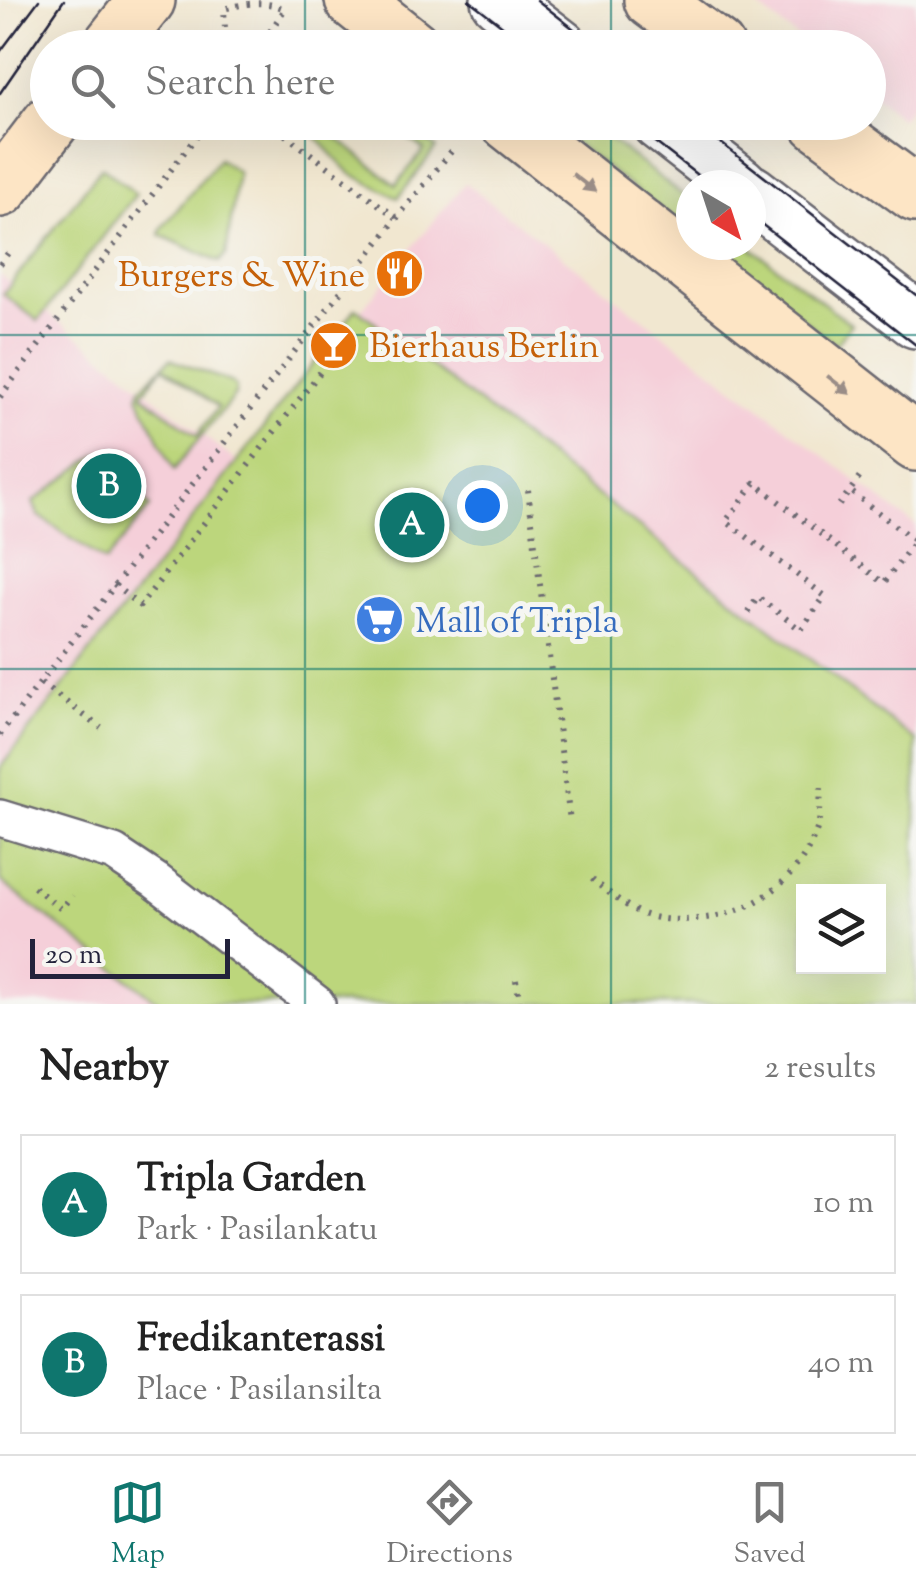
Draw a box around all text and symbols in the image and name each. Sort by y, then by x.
search box [30,30,886,140]
icon: search [65,58,120,113]
text: Search here [145,58,336,112]
north arrow [676,170,766,260]
one-way arrow [572,172,597,193]
restaurant icon: Burgers & Wine [374,248,426,300]
place label: Burgers & Wine [118,252,365,303]
bar icon: Bierhaus Berlin [308,319,360,371]
place label: Bierhaus Berlin [369,323,599,374]
one-way arrow [826,374,852,395]
pin: B [76,448,142,524]
your location [457,480,508,531]
pin: A [380,488,444,562]
supermarket icon: Mall of Tripla [354,594,406,646]
place label: Mall of Tripla [415,598,619,649]
map controls [796,884,886,974]
button: layers [796,884,886,974]
scale bar [30,934,230,978]
text: 20 m [45,936,102,976]
text: Nearby [40,1039,169,1099]
text: 2 results [764,1046,876,1092]
text: Tripla Garden [137,1154,366,1208]
text: A [62,1181,87,1227]
text: 10 m [813,1181,874,1227]
text: Park · Pasilankatu [137,1208,378,1254]
text: Fredikanterassi [137,1314,385,1368]
text: B [64,1341,85,1387]
text: 40 m [808,1341,874,1387]
text: Place · Pasilansilta [137,1368,382,1414]
tab: Map [110,1475,165,1575]
tab: Directions [386,1475,513,1575]
tab: Saved [734,1475,806,1575]

